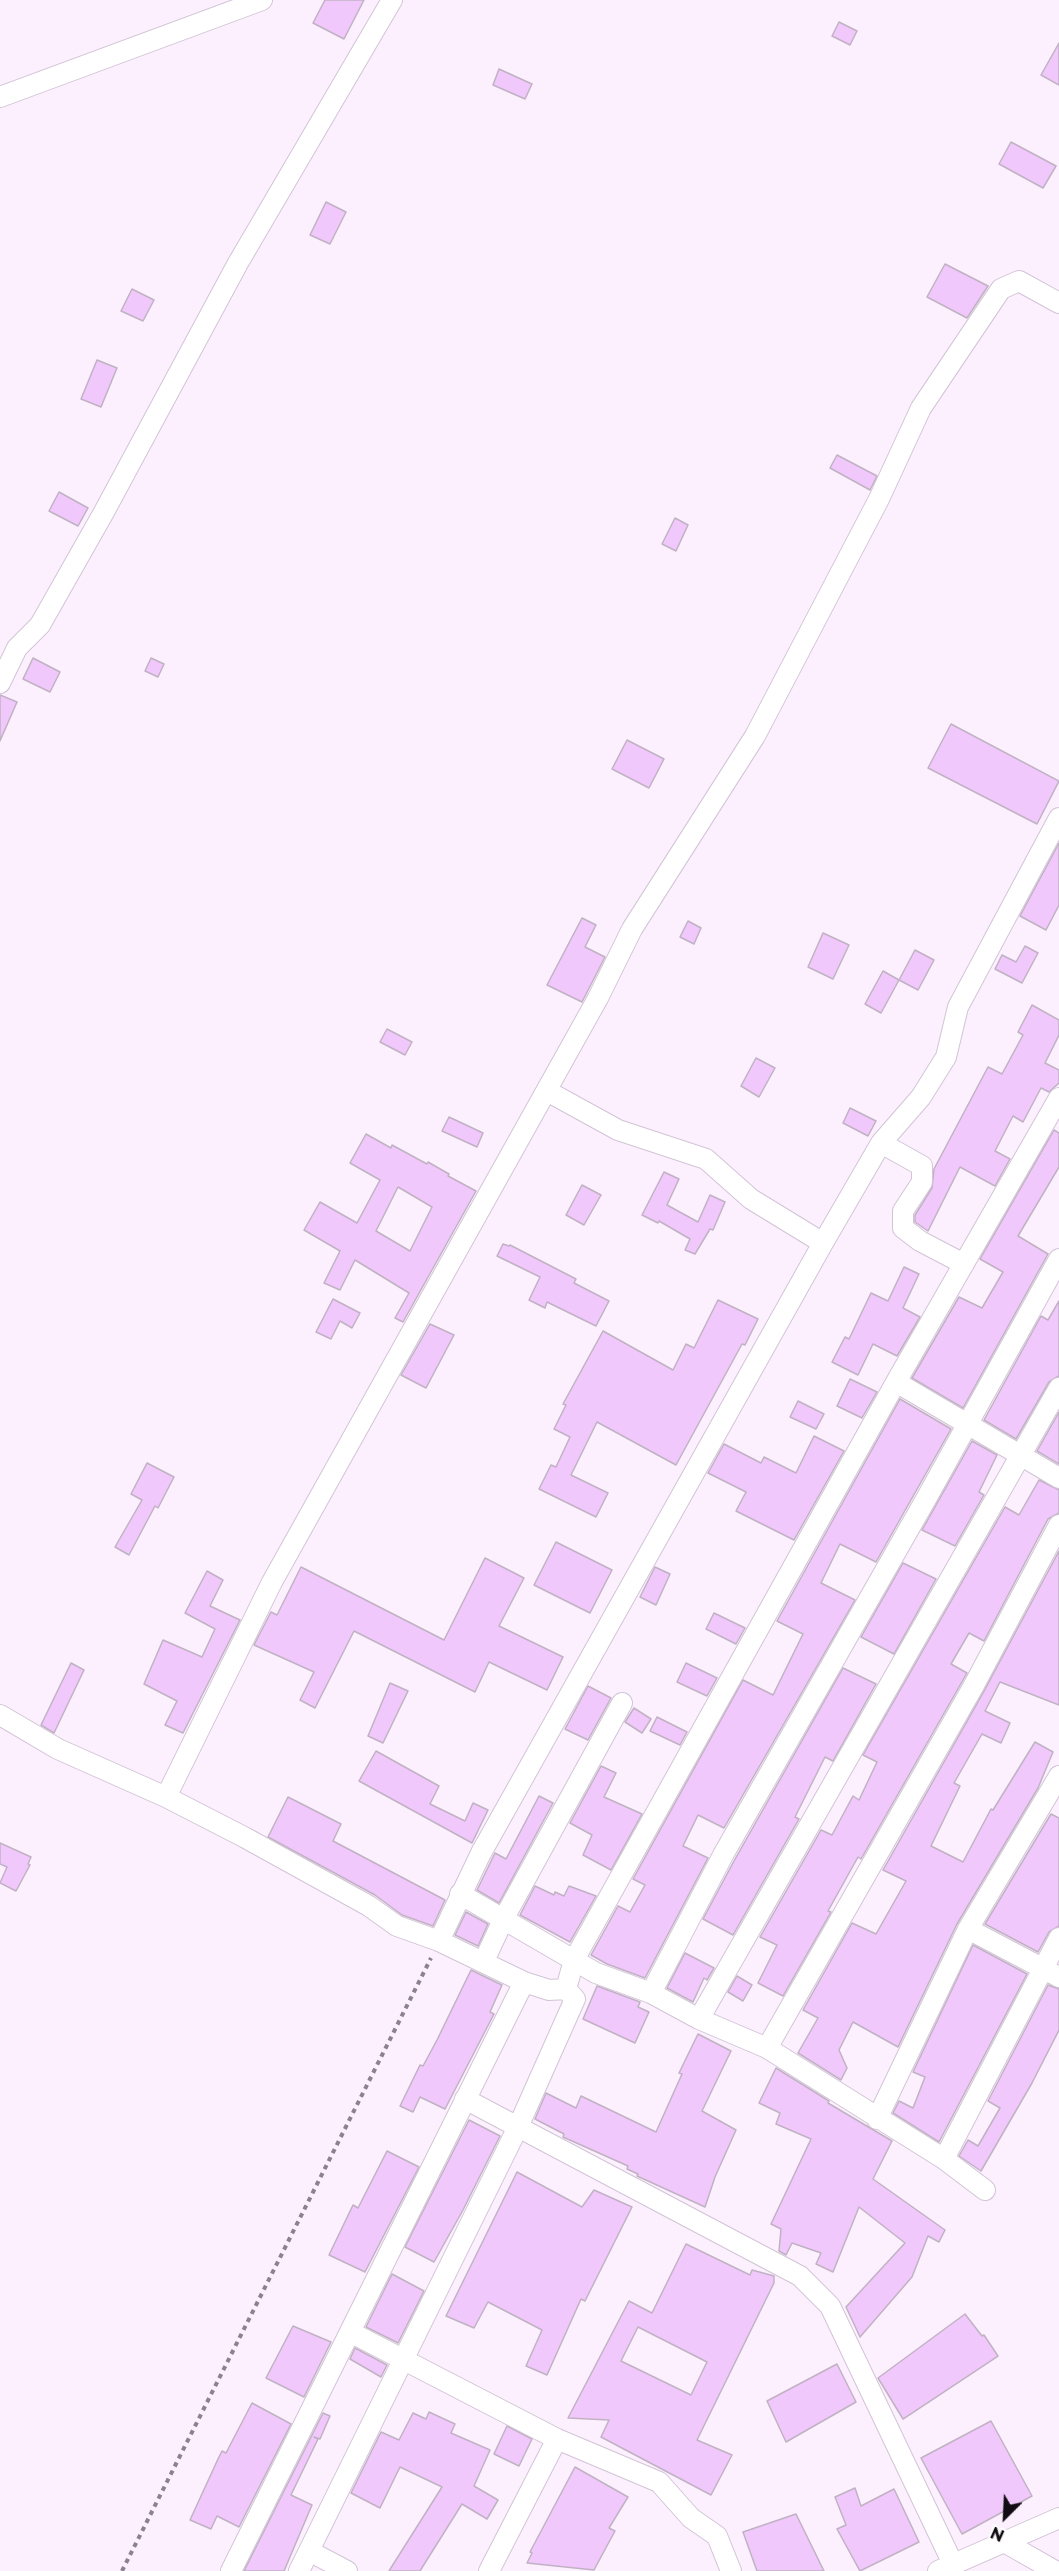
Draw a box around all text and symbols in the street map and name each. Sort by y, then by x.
north arrow [975,2487,1035,2547]
text: N [988,2523,1007,2545]

